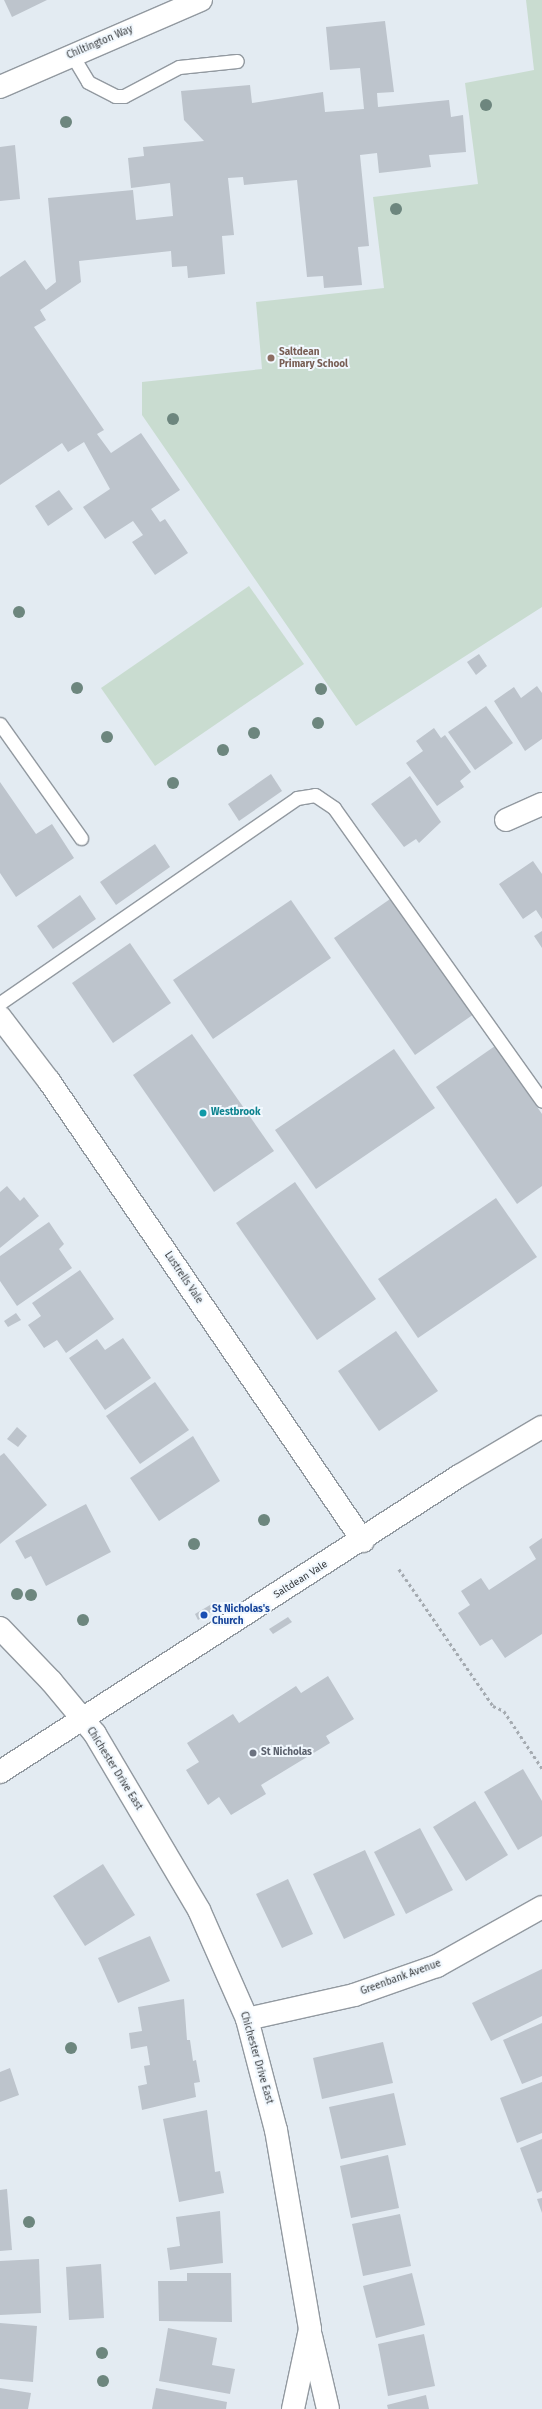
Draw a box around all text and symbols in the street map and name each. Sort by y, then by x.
street label: Chiltington Way [65,24,135,62]
place label: Saltdean Primary School [279,346,348,370]
marker: Saltdean Primary School [266,353,276,363]
place label: Westbrook [211,1107,260,1119]
marker: Westbrook [198,1108,208,1118]
street label: Lustrells Vale [161,1250,205,1306]
street label: Saltdean Vale [272,1559,330,1601]
place label: St Nicholas's Church [212,1603,270,1626]
marker: St Nicholas's Church [199,1610,209,1620]
street label: Chichester Drive East [84,1725,144,1813]
place label: St Nicholas [261,1747,312,1759]
marker: St Nicholas [248,1748,258,1758]
street label: Greenbank Avenue [359,1958,443,1998]
street label: Chichester Drive East [237,2011,275,2105]

